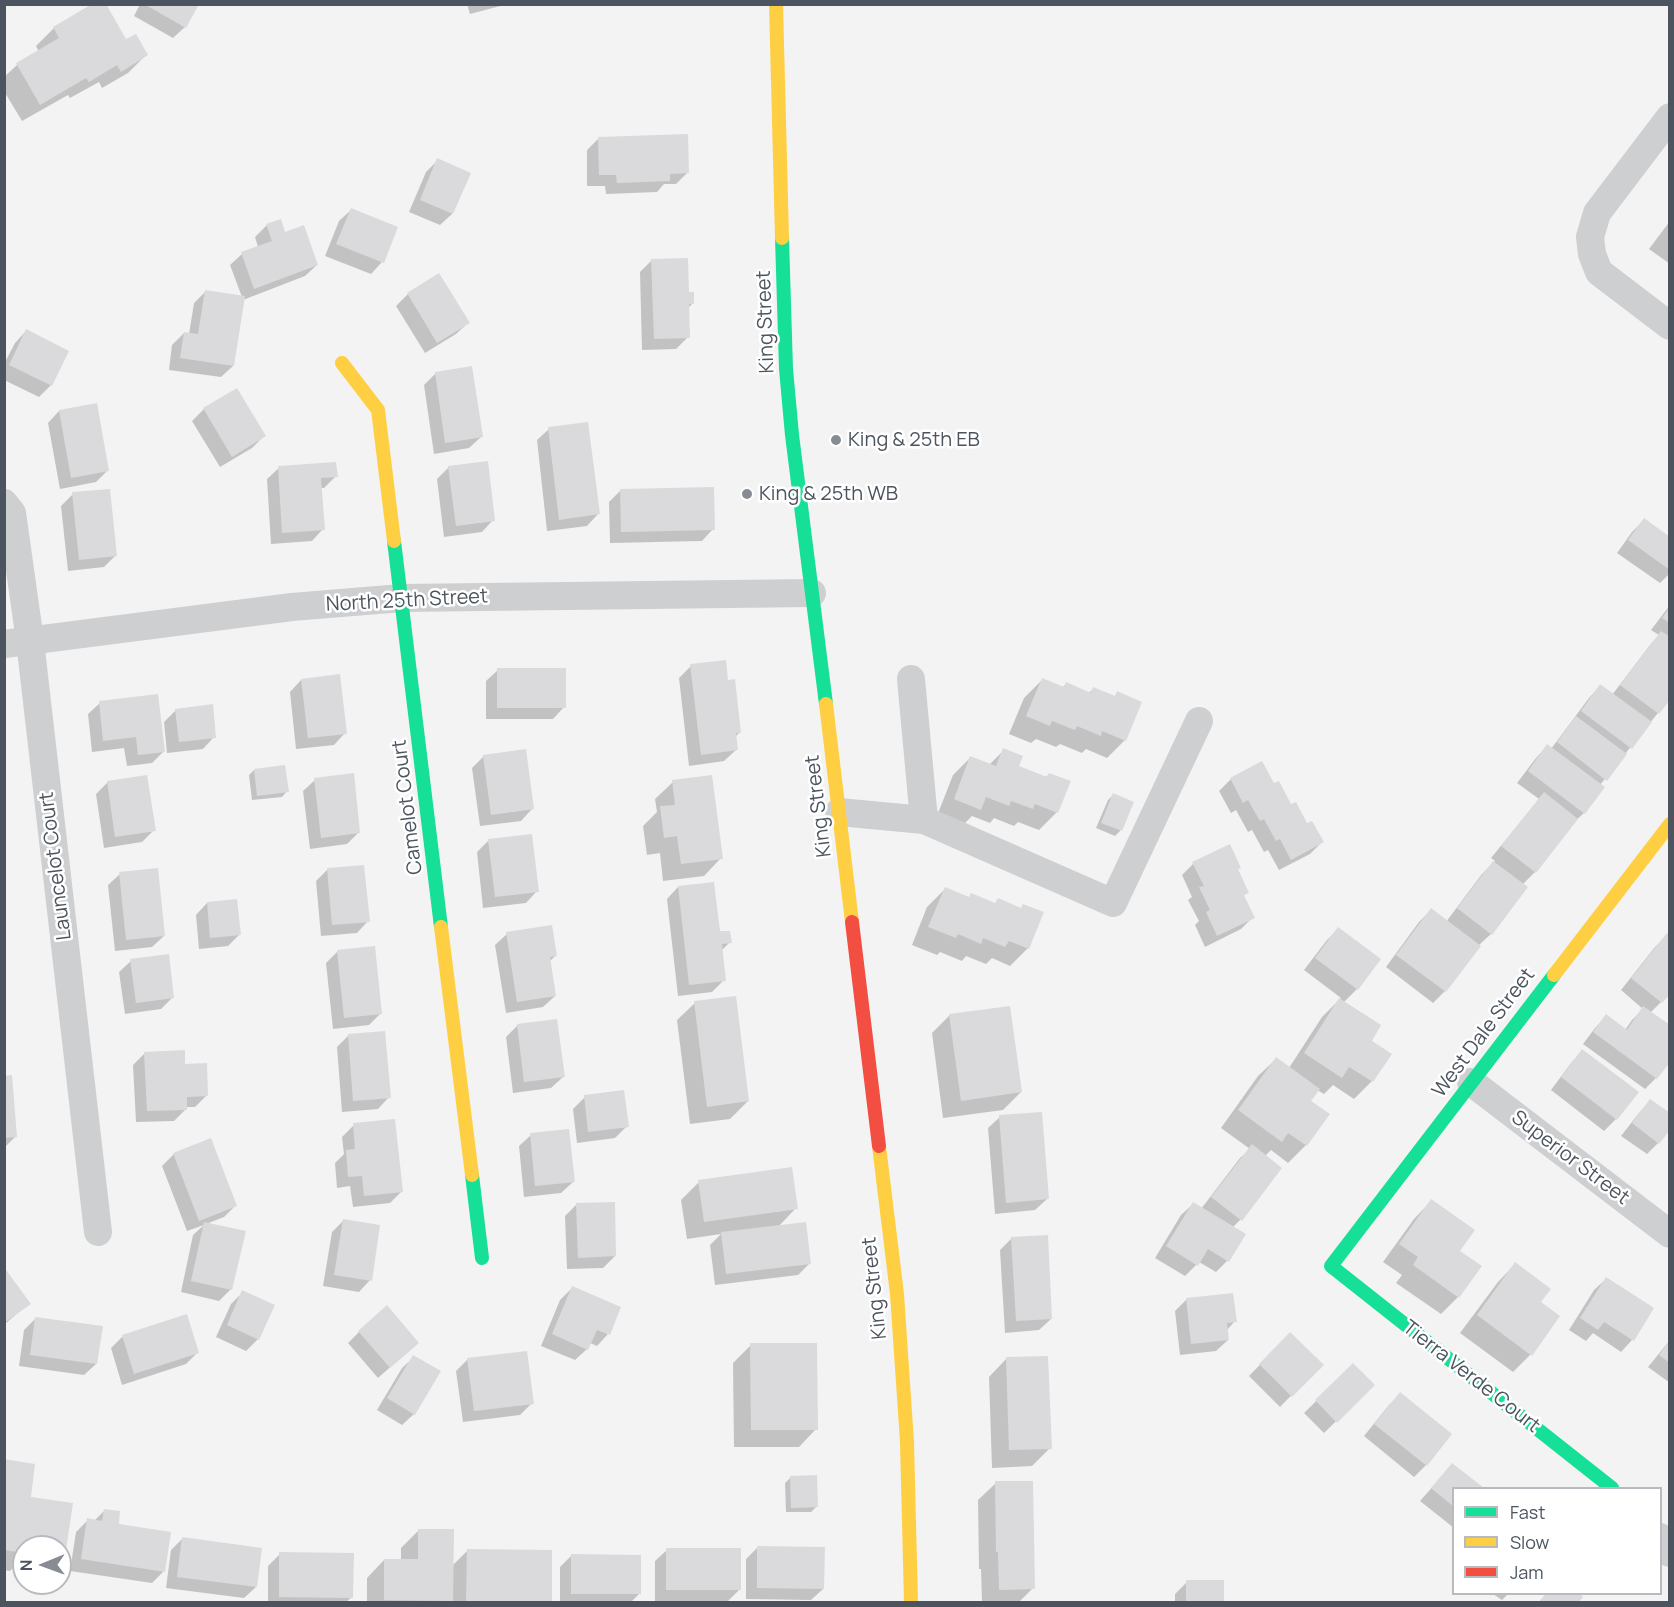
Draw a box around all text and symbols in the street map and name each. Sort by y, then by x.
street label: King Street [752,270,780,374]
place label: King & 25th EB [848,428,980,452]
marker: King & 25th EB [829,433,843,447]
place label: King & 25th WB [759,482,898,506]
marker: King & 25th WB [740,487,754,501]
street label: North 25th Street [325,585,489,617]
street label: Camelot Court [388,738,428,876]
street label: King Street [801,753,837,859]
street label: Launcelot Court [35,790,77,942]
street label: West Dale Street [1428,964,1540,1102]
street label: Superior Street [1506,1106,1634,1210]
street label: King Street [858,1236,892,1340]
street label: Tierra Verde Court [1398,1316,1544,1438]
legend [1452,1487,1662,1595]
text: Fast [1510,1500,1545,1524]
text: Slow [1510,1530,1549,1554]
north arrow [12,1535,72,1595]
text: N [15,1559,37,1571]
text: Jam [1510,1560,1544,1584]

